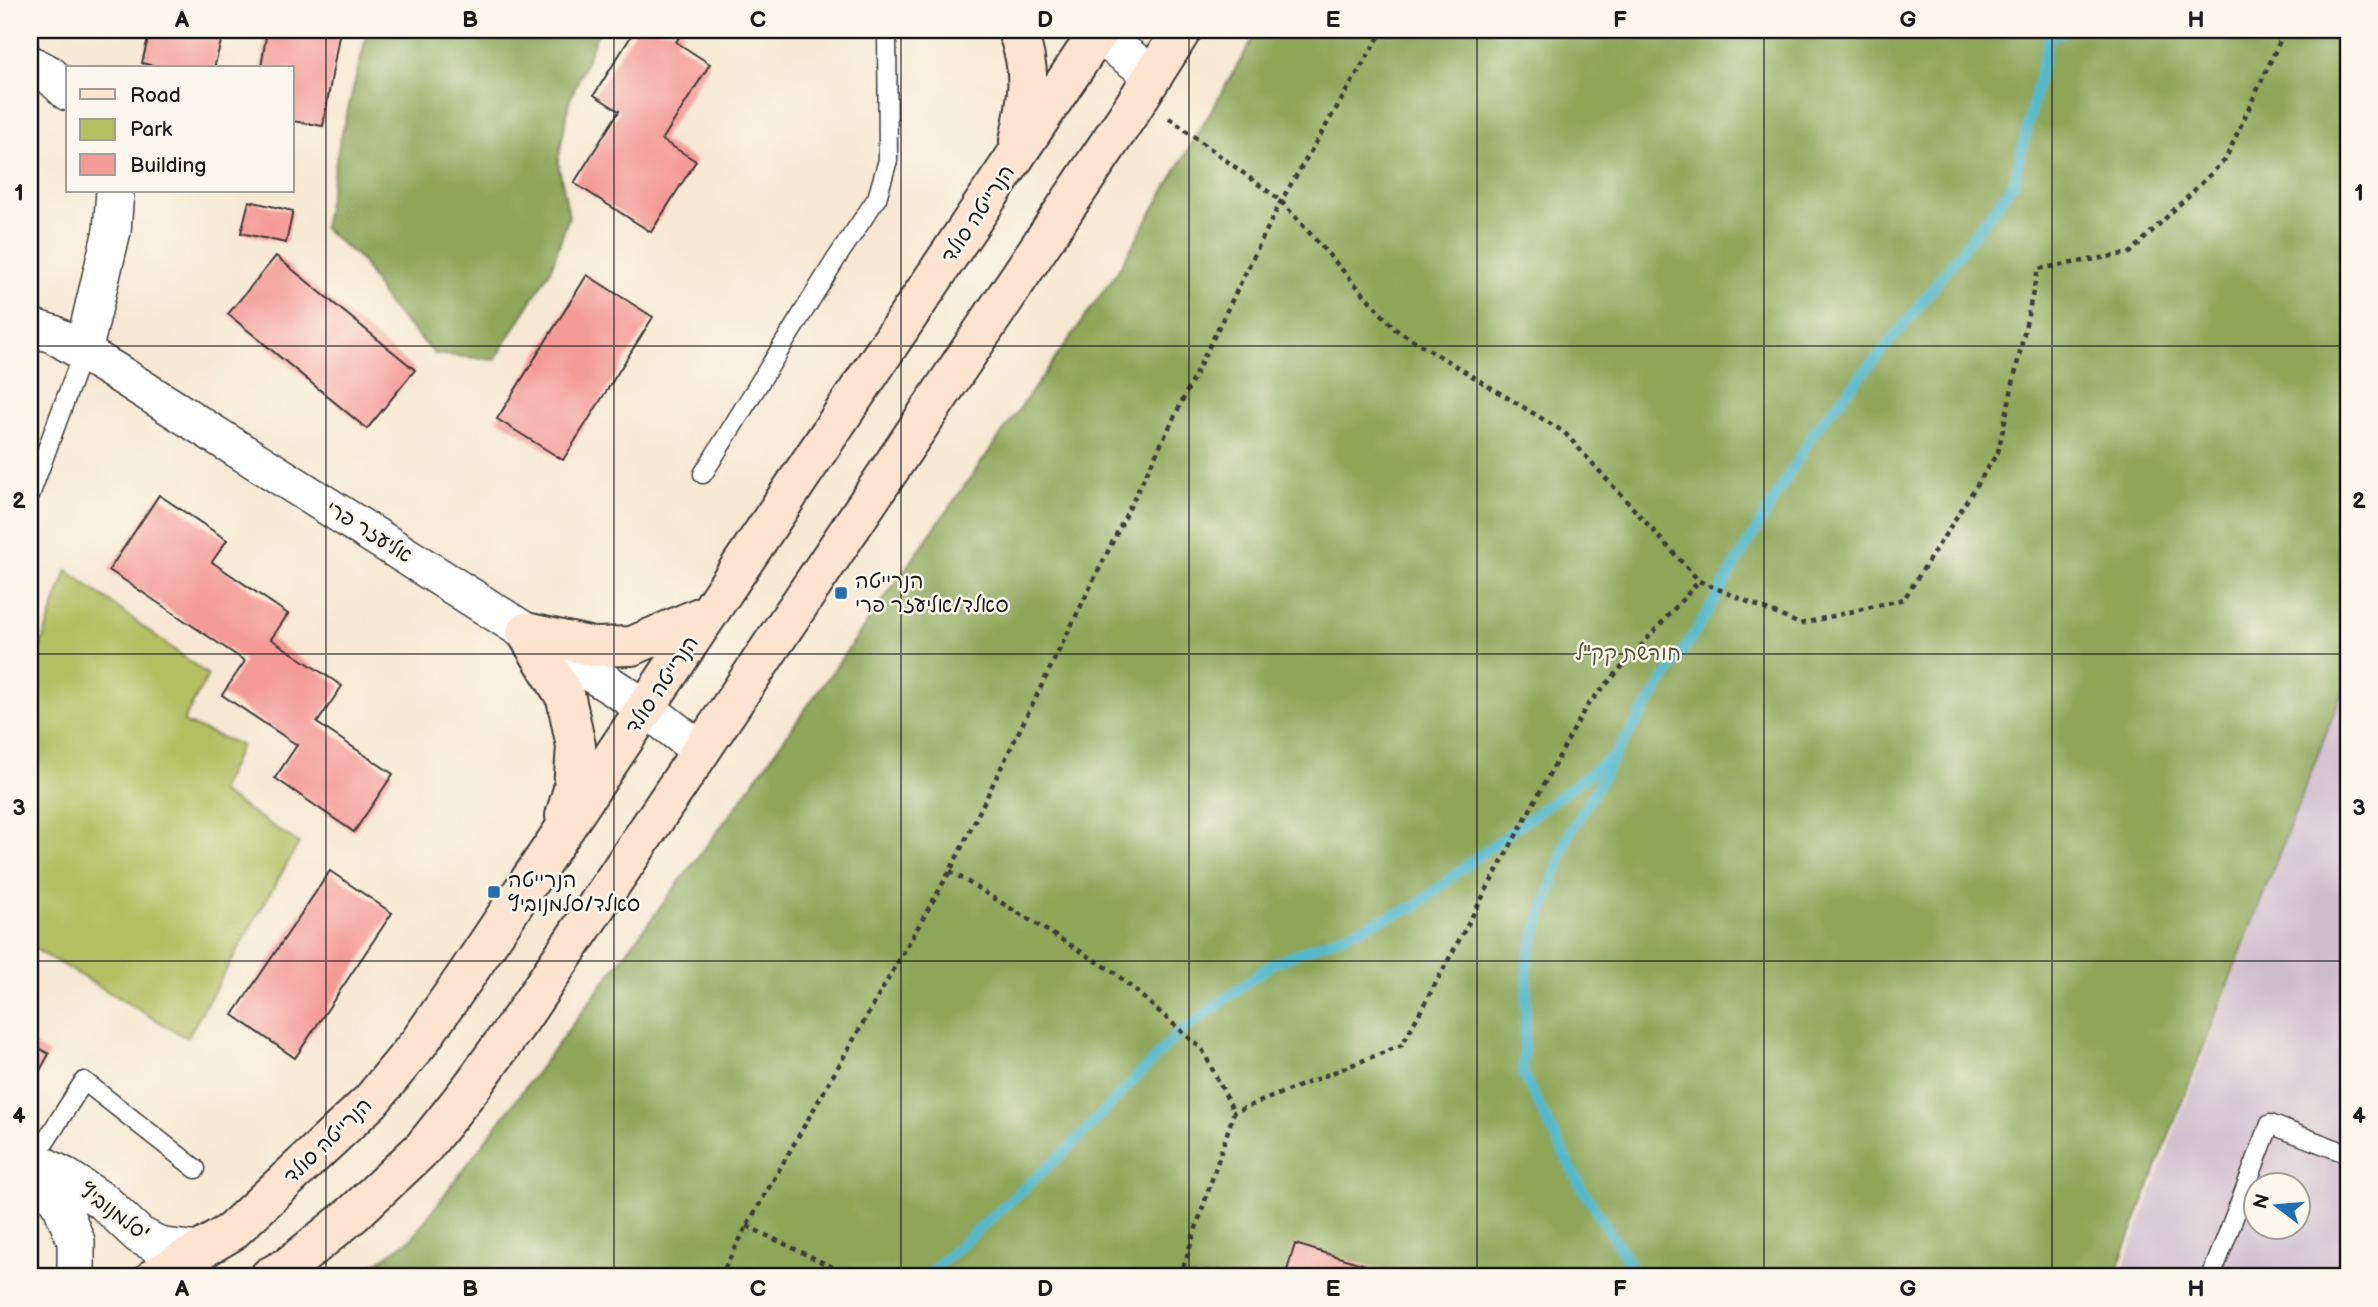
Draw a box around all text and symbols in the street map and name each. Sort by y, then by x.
text: A [174,6,190,34]
text: B [462,6,478,34]
text: C [750,6,766,34]
text: D [1037,6,1053,34]
text: E [1326,6,1341,34]
text: F [1613,6,1627,34]
text: G [1900,6,1917,34]
text: H [2187,6,2205,34]
legend [66,66,294,192]
text: Road [130,83,181,108]
text: Park [130,117,173,142]
text: Building [130,153,206,178]
street label: הנרייטה סולד [936,160,1020,268]
text: 1 [14,179,24,207]
text: 1 [2354,179,2364,207]
text: 2 [12,487,26,515]
text: 2 [2352,487,2366,515]
street label: אליעזר פרי [321,496,417,568]
place label: הנרייטה סאלד/אליעזר פרי [855,569,1009,618]
marker: הנרייטה סאלד/אליעזר פרי [833,585,849,601]
street label: הנרייטה סולד [620,631,704,739]
park label: חורשת קק"ל [1575,641,1681,666]
text: 3 [12,794,26,822]
text: 3 [2352,794,2366,822]
place label: הנרייטה סאלד/סלמנוביץ [508,868,640,917]
marker: הנרייטה סאלד/סלמנוביץ [486,884,502,900]
street label: הנרייטה סולד [279,1093,377,1189]
text: 4 [12,1102,26,1130]
text: 4 [2352,1102,2366,1130]
north arrow [2242,1170,2312,1240]
street label: סלמנוביץ' [74,1178,154,1246]
text: N [2249,1192,2275,1212]
text: A [174,1275,190,1303]
text: B [462,1275,478,1303]
text: C [750,1275,766,1303]
text: D [1037,1275,1053,1303]
text: E [1326,1275,1341,1303]
text: F [1613,1275,1627,1303]
text: G [1900,1275,1917,1303]
text: H [2187,1275,2205,1303]

